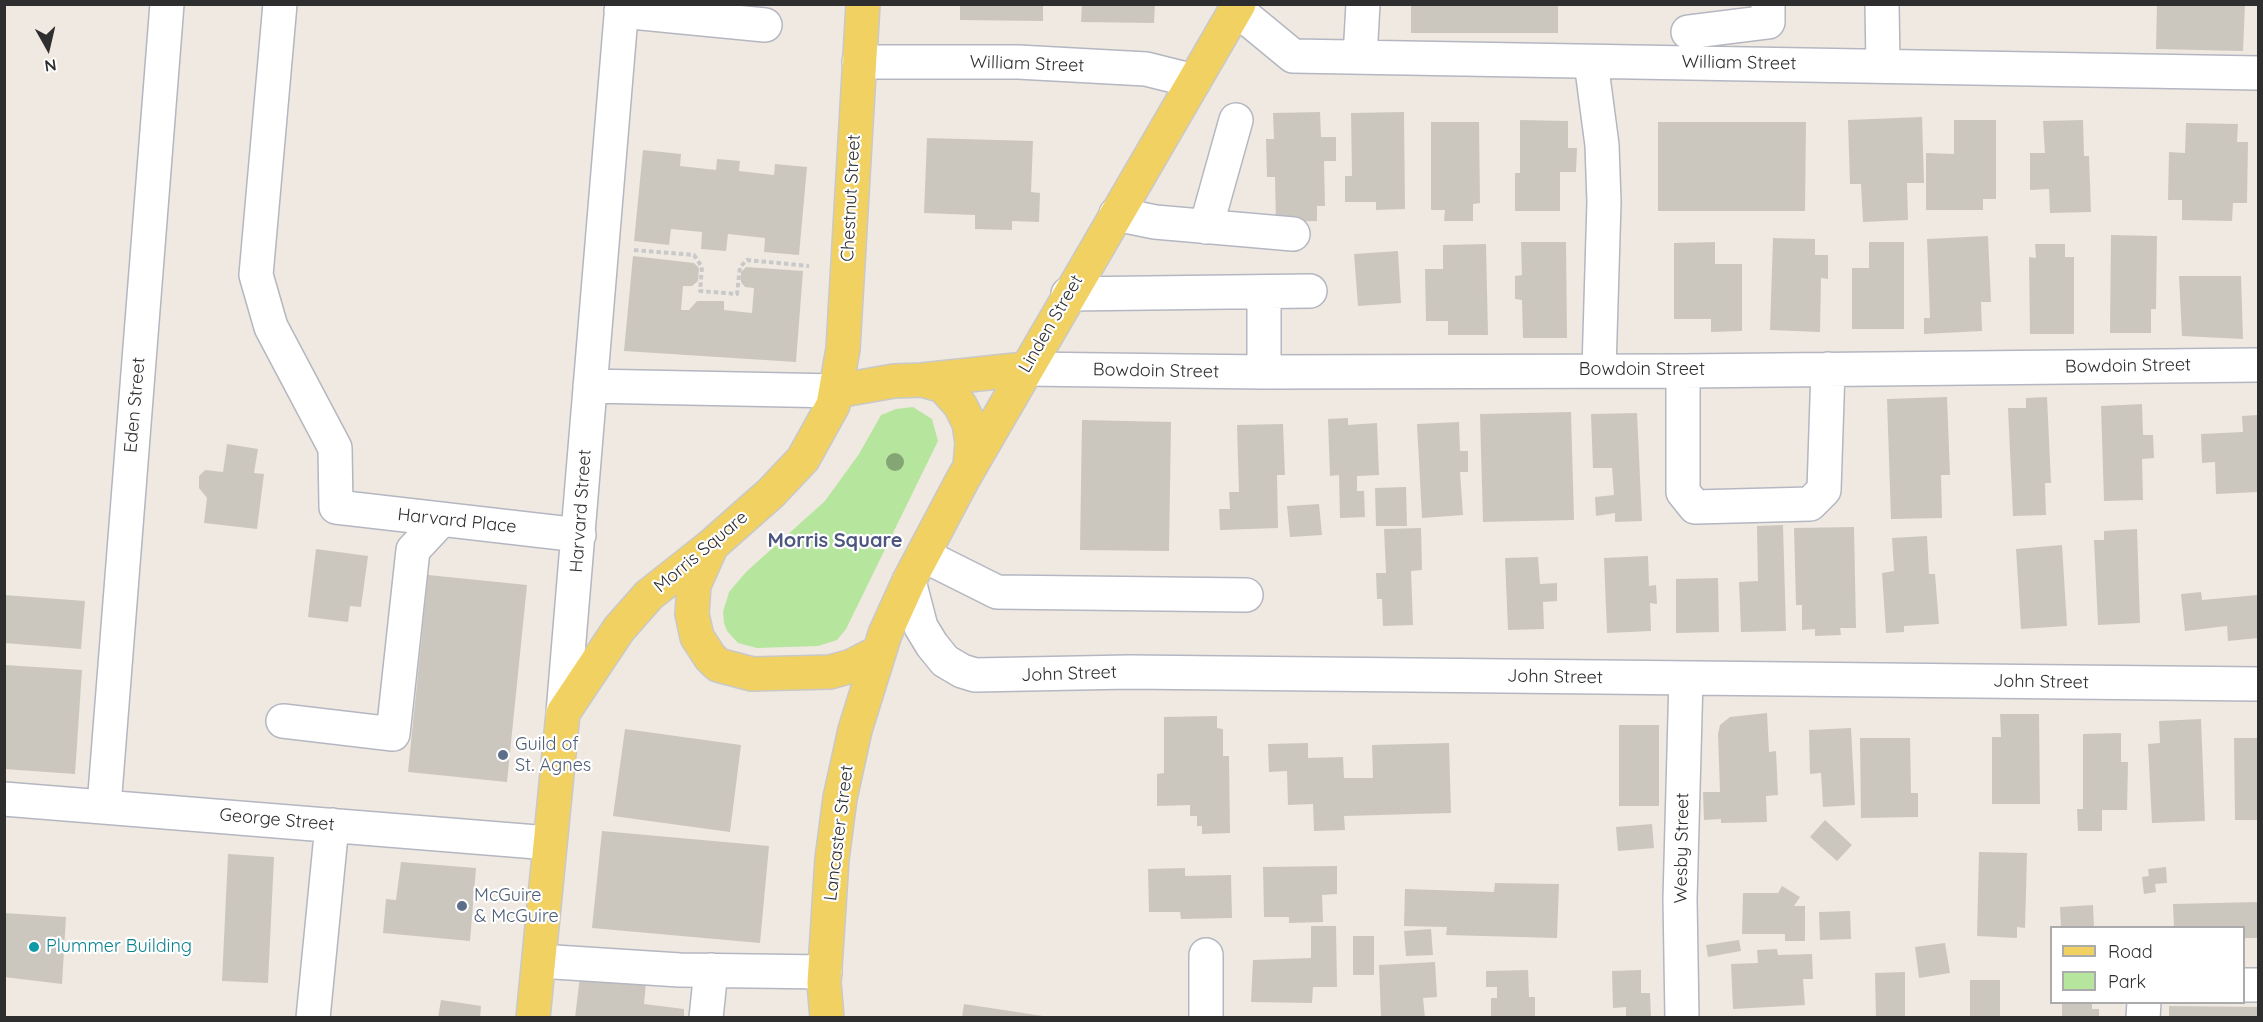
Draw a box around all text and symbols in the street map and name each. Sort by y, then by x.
north arrow [18,18,78,78]
street label: William Street [969,51,1085,77]
street label: William Street [1681,51,1797,75]
text: N [43,55,58,77]
street label: Chestnut Street [837,134,865,262]
street label: Linden Street [1014,271,1088,377]
street label: Bowdoin Street [2065,354,2191,378]
street label: Eden Street [120,356,150,454]
street label: Bowdoin Street [1093,359,1219,383]
street label: Bowdoin Street [1579,359,1705,381]
street label: Harvard Street [566,449,596,573]
street label: Harvard Place [396,504,518,538]
street label: Morris Square [650,507,752,597]
district label: Morris Square [767,529,903,553]
street label: John Street [1021,662,1117,686]
street label: John Street [1507,665,1603,689]
street label: John Street [1993,670,2089,694]
place label: Guild of St. Agnes [515,734,591,777]
marker: Guild of St. Agnes [496,748,510,762]
street label: Lancaster Street [820,764,858,902]
street label: Wesby Street [1670,792,1694,904]
street label: George Street [219,804,335,836]
place label: McGuire & McGuire [474,885,559,928]
marker: McGuire & McGuire [455,899,469,913]
legend [2050,926,2245,1004]
place label: Plummer Building [46,936,192,958]
marker: Plummer Building [27,940,41,954]
text: Road [2108,940,2153,963]
text: Park [2108,970,2146,993]

